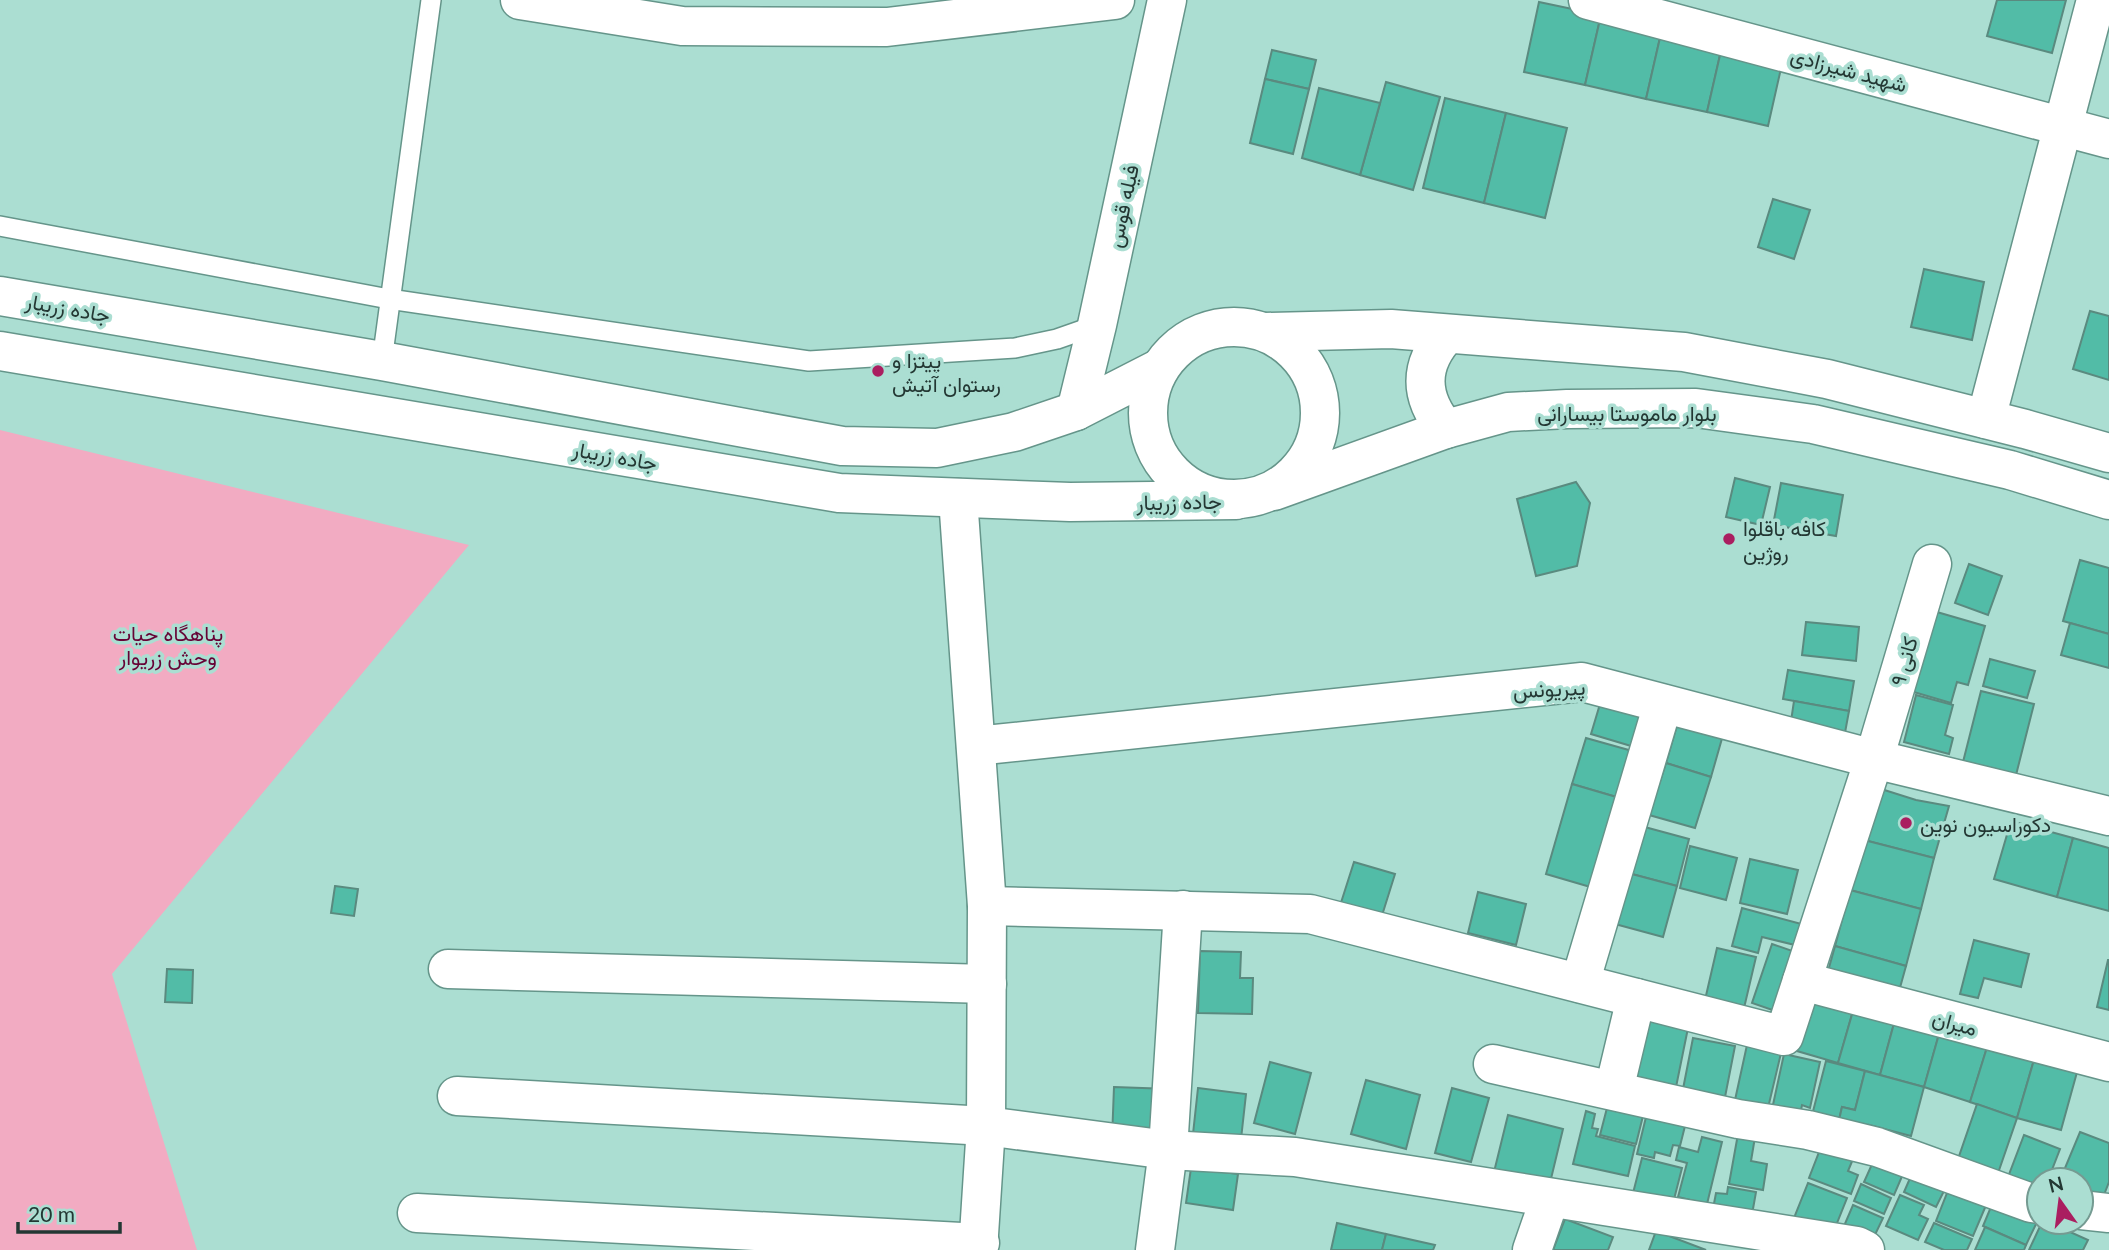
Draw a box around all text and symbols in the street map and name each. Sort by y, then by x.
street label: شهید شیرزادی [1788,41,1910,98]
street label: فیله قوس [1101,162,1145,250]
street label: جاده زریبار [22,287,112,329]
place label: پیتزا و رستوان آتیش [892,347,1001,398]
marker: پیتزا و رستوان آتیش [870,363,886,379]
street label: بلوار ماموستا بیسارانی [1537,400,1717,427]
street label: جاده زریبار [569,435,659,477]
street label: جاده زریبار [1135,488,1222,516]
place label: کافه باقلوا روژین [1743,515,1826,566]
marker: کافه باقلوا روژین [1721,531,1737,547]
park label: پناهگاه حیات وحش زریوار [113,620,223,671]
street label: کانی ۹ [1884,634,1923,689]
street label: پیریونس [1512,674,1586,705]
place label: دکوراسیون نوین [1920,811,2051,838]
marker: دکوراسیون نوین [1898,815,1914,831]
street label: میران [1929,1004,1980,1042]
north arrow [2025,1166,2095,1236]
text: N [2046,1171,2066,1197]
scale bar [18,1190,119,1234]
text: 20 m [28,1201,75,1226]

